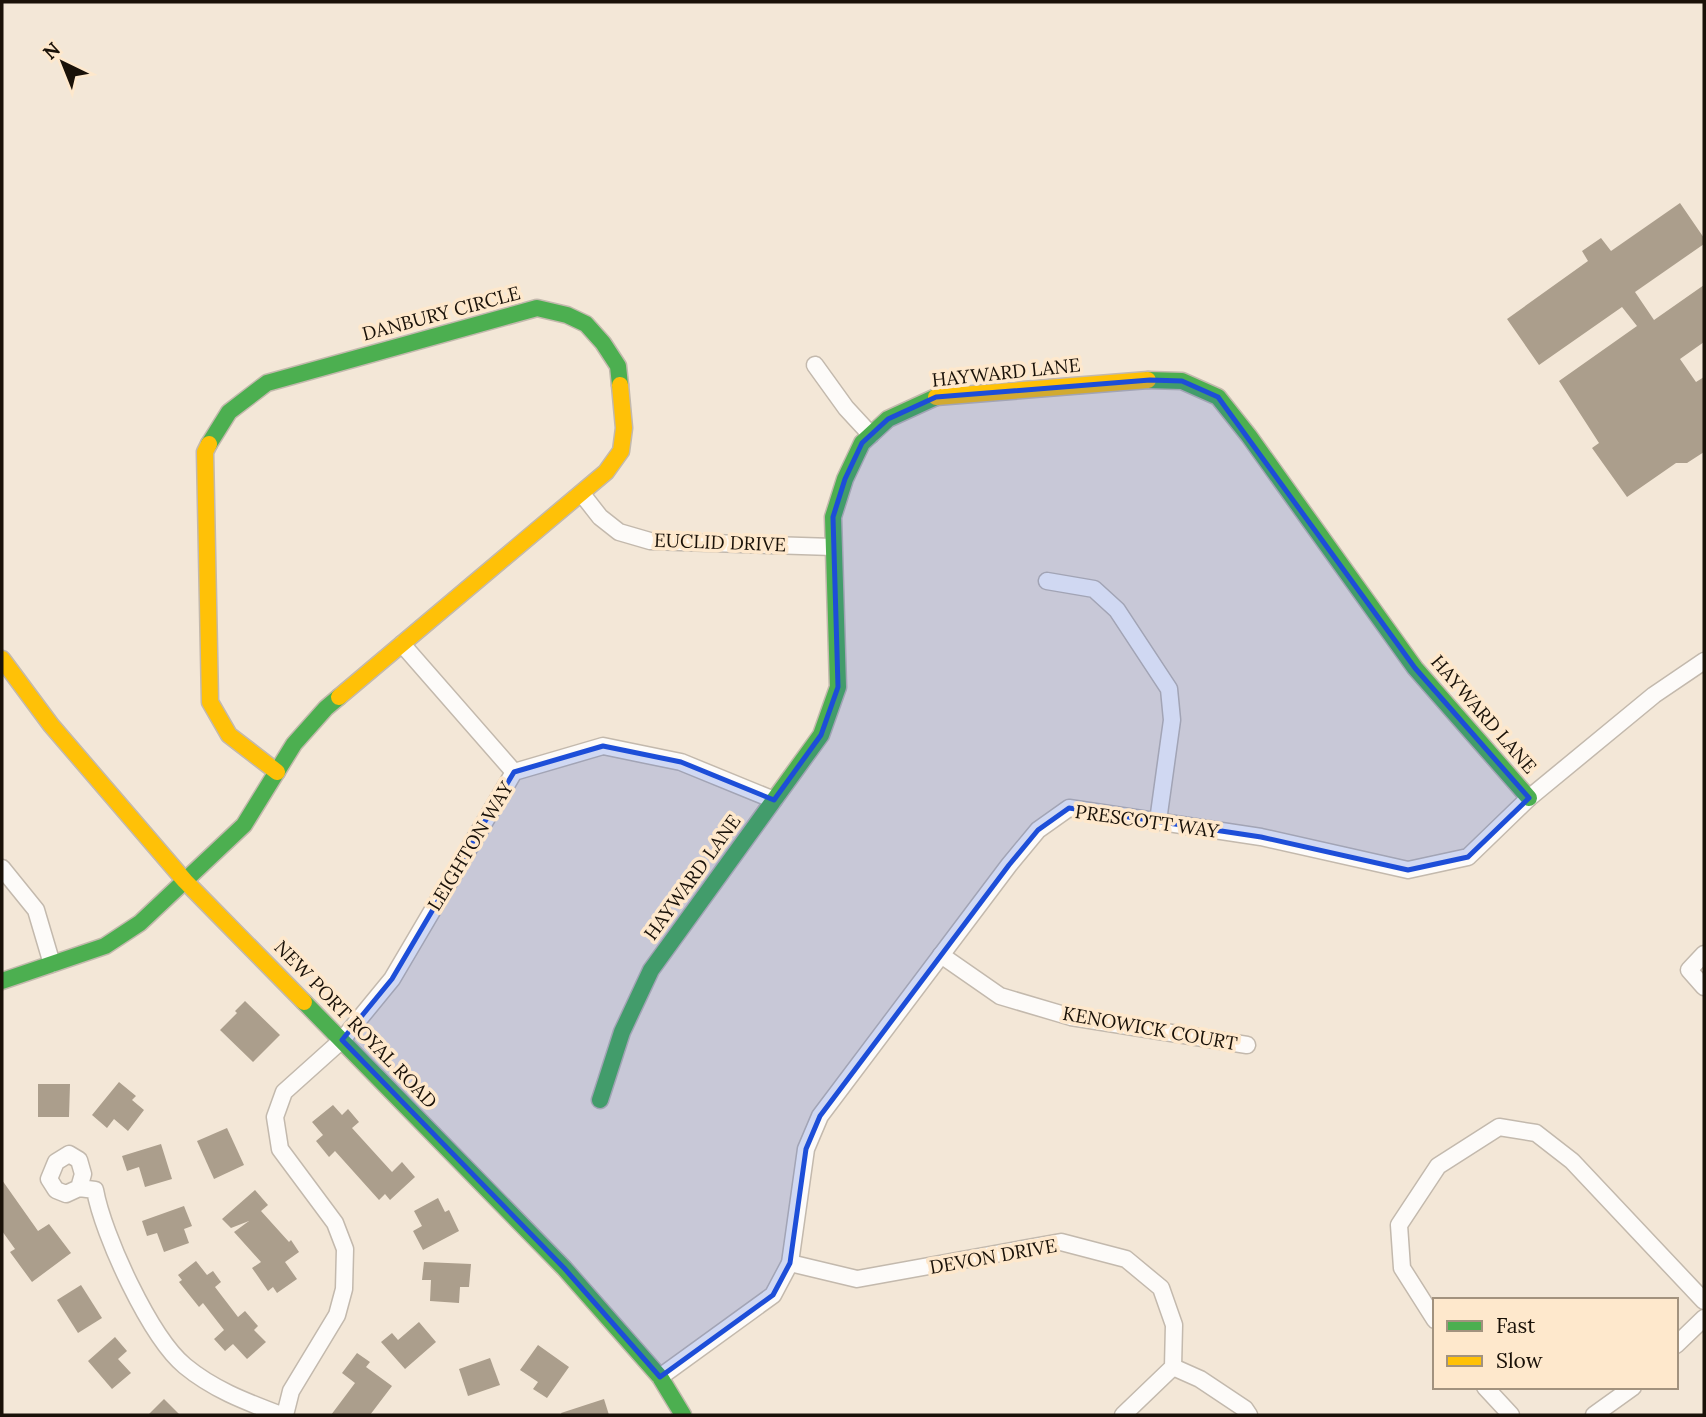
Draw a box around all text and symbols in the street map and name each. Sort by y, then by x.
north arrow [28,28,98,98]
text: N [38,37,65,64]
street label: DANBURY CIRCLE [359,280,523,346]
street label: HAYWARD LANE [930,352,1082,392]
street label: EUCLID DRIVE [653,528,787,556]
street label: HAYWARD LANE [1426,650,1542,778]
street label: LEIGHTON WAY [422,776,518,915]
street label: PRESCOTT WAY [1074,799,1221,843]
street label: HAYWARD LANE [638,810,746,944]
street label: NEW PORT ROYAL ROAD [269,935,443,1113]
street label: KENOWICK COURT [1061,1001,1239,1055]
street label: DEVON DRIVE [927,1233,1059,1279]
legend [1433,1298,1678,1389]
text: Fast [1496,1312,1536,1339]
text: Slow [1496,1347,1543,1374]

